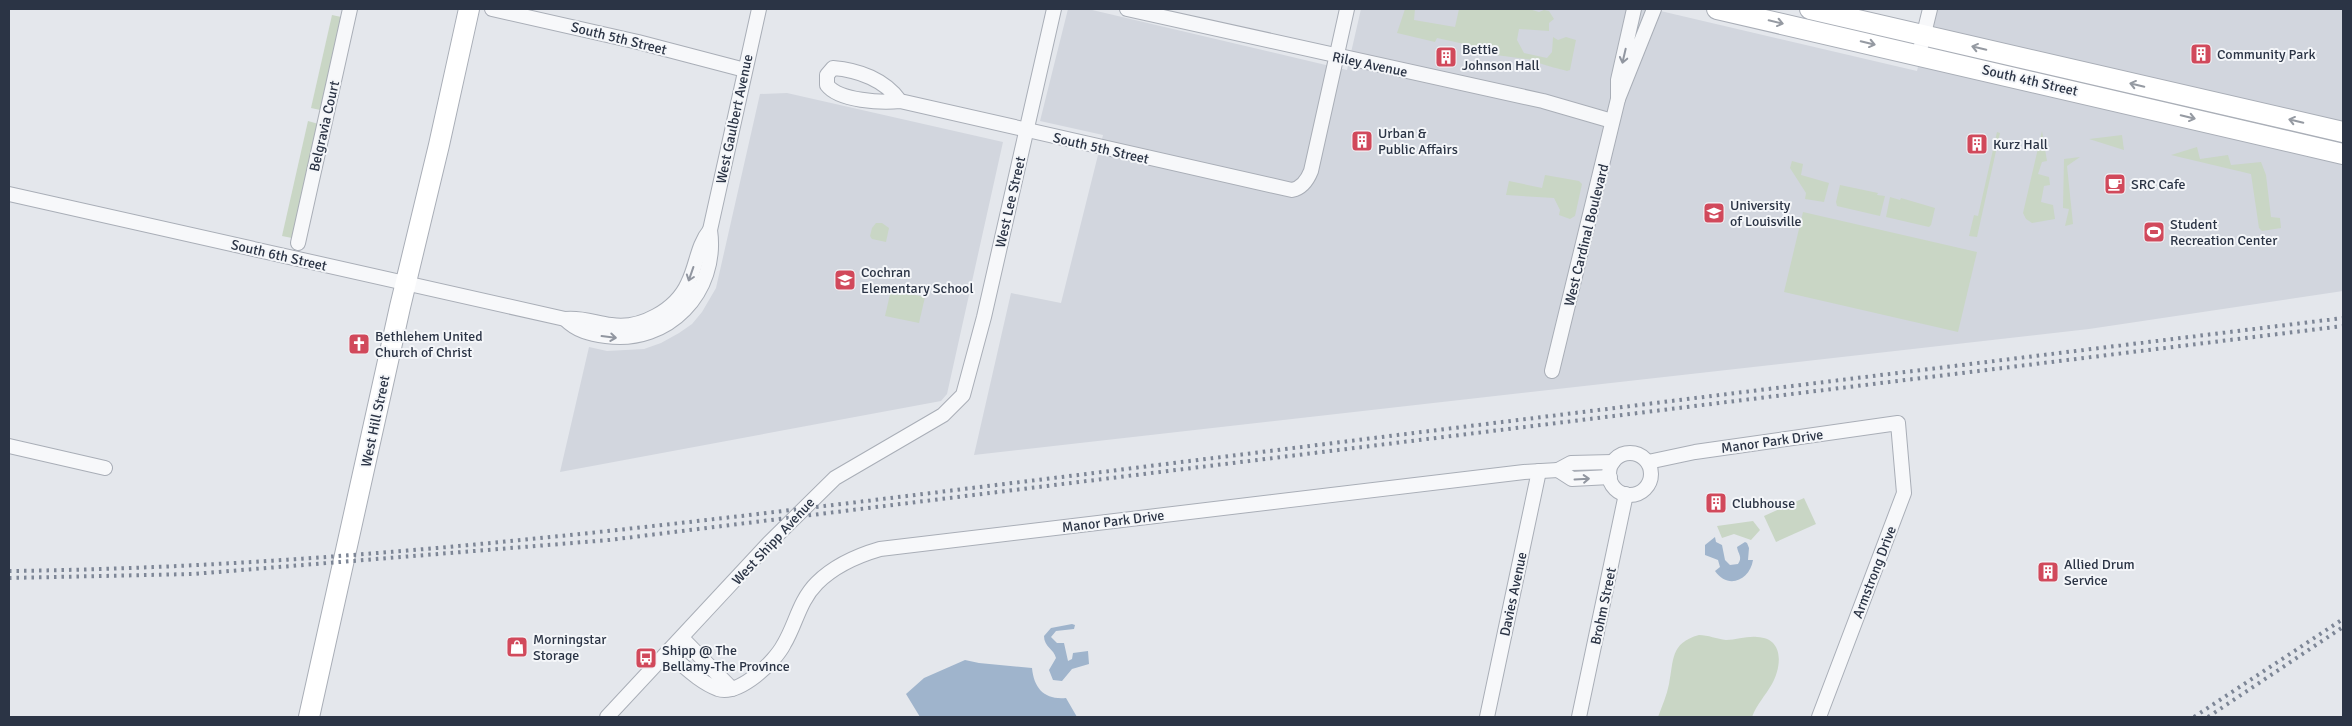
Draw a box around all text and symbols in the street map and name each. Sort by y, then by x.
street label: South 5th Street [569,18,669,59]
one-way arrow [1768,18,1784,27]
one-way arrow [1860,39,1876,48]
place label: Bettie Johnson Hall [1462,41,1540,74]
building icon: Community Park [2189,42,2213,66]
one-way arrow [1972,43,1988,52]
building icon: Bettie Johnson Hall [1434,45,1458,69]
place label: Community Park [2217,46,2315,63]
street label: Riley Avenue [1331,48,1409,81]
one-way arrow [1619,48,1628,64]
street label: West Gaulbert Avenue [712,53,757,185]
street label: South 4th Street [1980,61,2080,100]
street label: Belgravia Court [306,79,343,173]
one-way arrow [2130,80,2146,89]
one-way arrow [2179,113,2195,122]
one-way arrow [2288,116,2304,125]
place label: Urban & Public Affairs [1378,125,1458,158]
street label: South 5th Street [1051,129,1151,168]
building icon: Urban & Public Affairs [1350,129,1374,153]
building icon: Kurz Hall [1965,132,1989,156]
place label: Kurz Hall [1993,136,2048,153]
street label: West Lee Street [992,155,1029,249]
street label: West Cardinal Boulevard [1561,162,1612,308]
cafe icon: SRC Cafe [2103,172,2127,196]
place label: SRC Cafe [2131,176,2186,193]
place label: University of Louisville [1730,197,1802,230]
school or university icon: University of Louisville [1702,201,1726,225]
place label: Student Recreation Center [2170,216,2278,249]
sports icon: Student Recreation Center [2142,220,2166,244]
street label: South 6th Street [229,236,329,275]
place label: Cochran Elementary School [861,264,974,297]
one-way arrow [686,266,695,282]
school or university icon: Cochran Elementary School [833,268,857,292]
place label: Bethlehem United Church of Christ [375,328,483,361]
church icon: Bethlehem United Church of Christ [347,332,371,356]
one-way arrow [601,332,617,342]
street label: West Hill Street [357,374,394,469]
street label: Manor Park Drive [1720,426,1824,457]
one-way arrow [1573,474,1589,483]
building icon: Clubhouse [1704,491,1728,515]
street label: West Shipp Avenue [728,494,818,589]
place label: Clubhouse [1732,495,1795,512]
street label: Manor Park Drive [1061,507,1165,536]
street label: Armstrong Drive [1849,524,1900,621]
street label: Davies Avenue [1496,550,1531,638]
place label: Allied Drum Service [2064,556,2135,589]
building icon: Allied Drum Service [2036,560,2060,584]
street label: Brohm Street [1587,566,1620,646]
place label: Morningstar Storage [533,631,607,664]
shop icon: Morningstar Storage [505,635,529,659]
place label: Shipp @ The Bellamy-The Province [662,642,790,675]
bus stop icon: Shipp @ The Bellamy-The Province [634,646,658,670]

